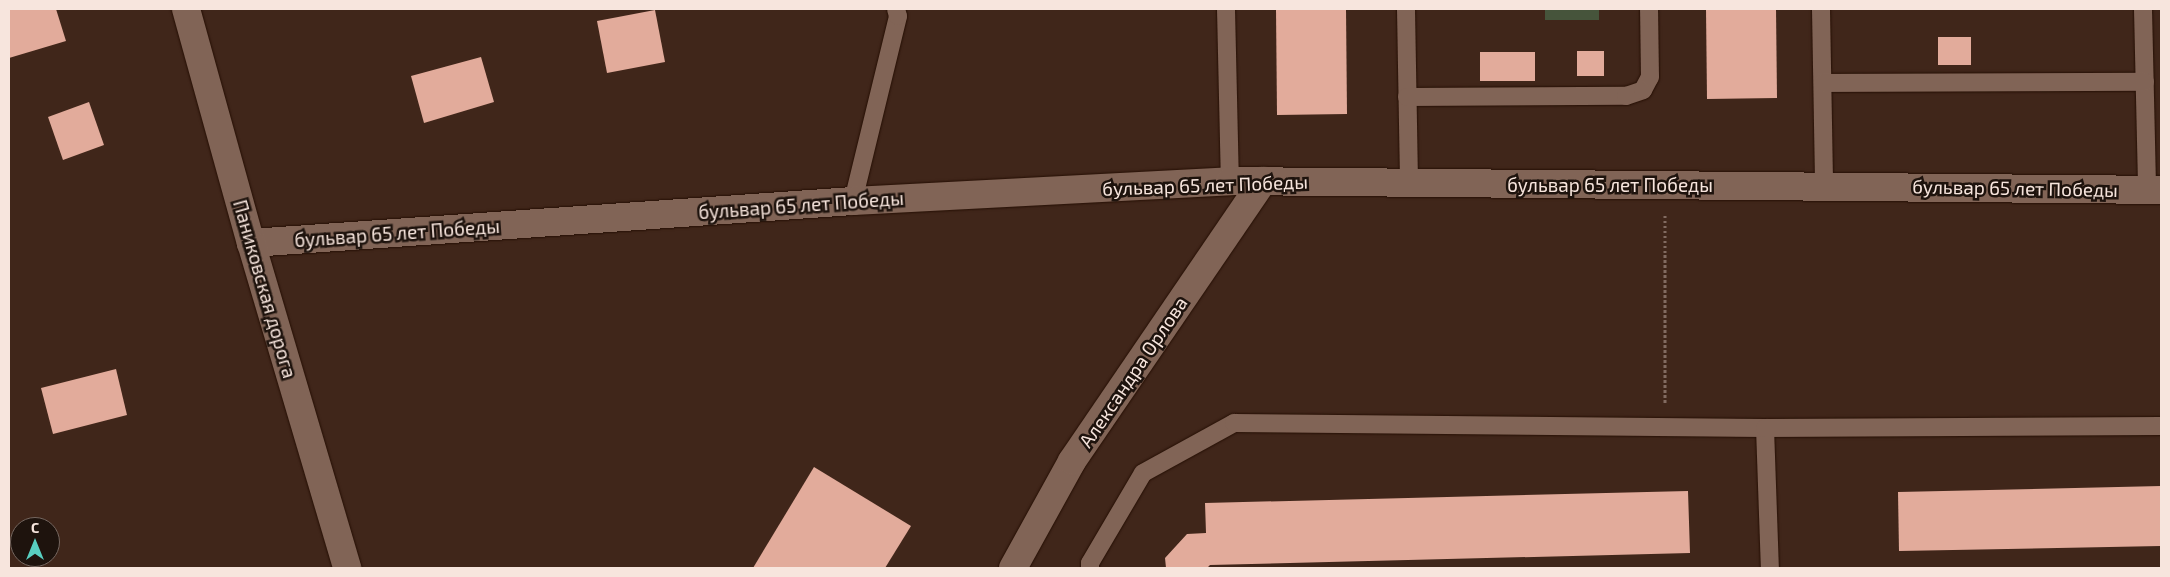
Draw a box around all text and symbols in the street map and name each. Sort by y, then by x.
street label: бульвар 65 лет Победы [1102,170,1308,200]
street label: бульвар 65 лет Победы [1507,174,1713,196]
street label: бульвар 65 лет Победы [1912,175,2118,201]
street label: бульвар 65 лет Победы [698,186,904,224]
street label: Паниковская дорога [229,197,301,381]
street label: бульвар 65 лет Победы [294,214,500,252]
street label: Александра Орлова [1074,292,1192,452]
north arrow [10,517,60,567]
text: С [31,519,39,536]

